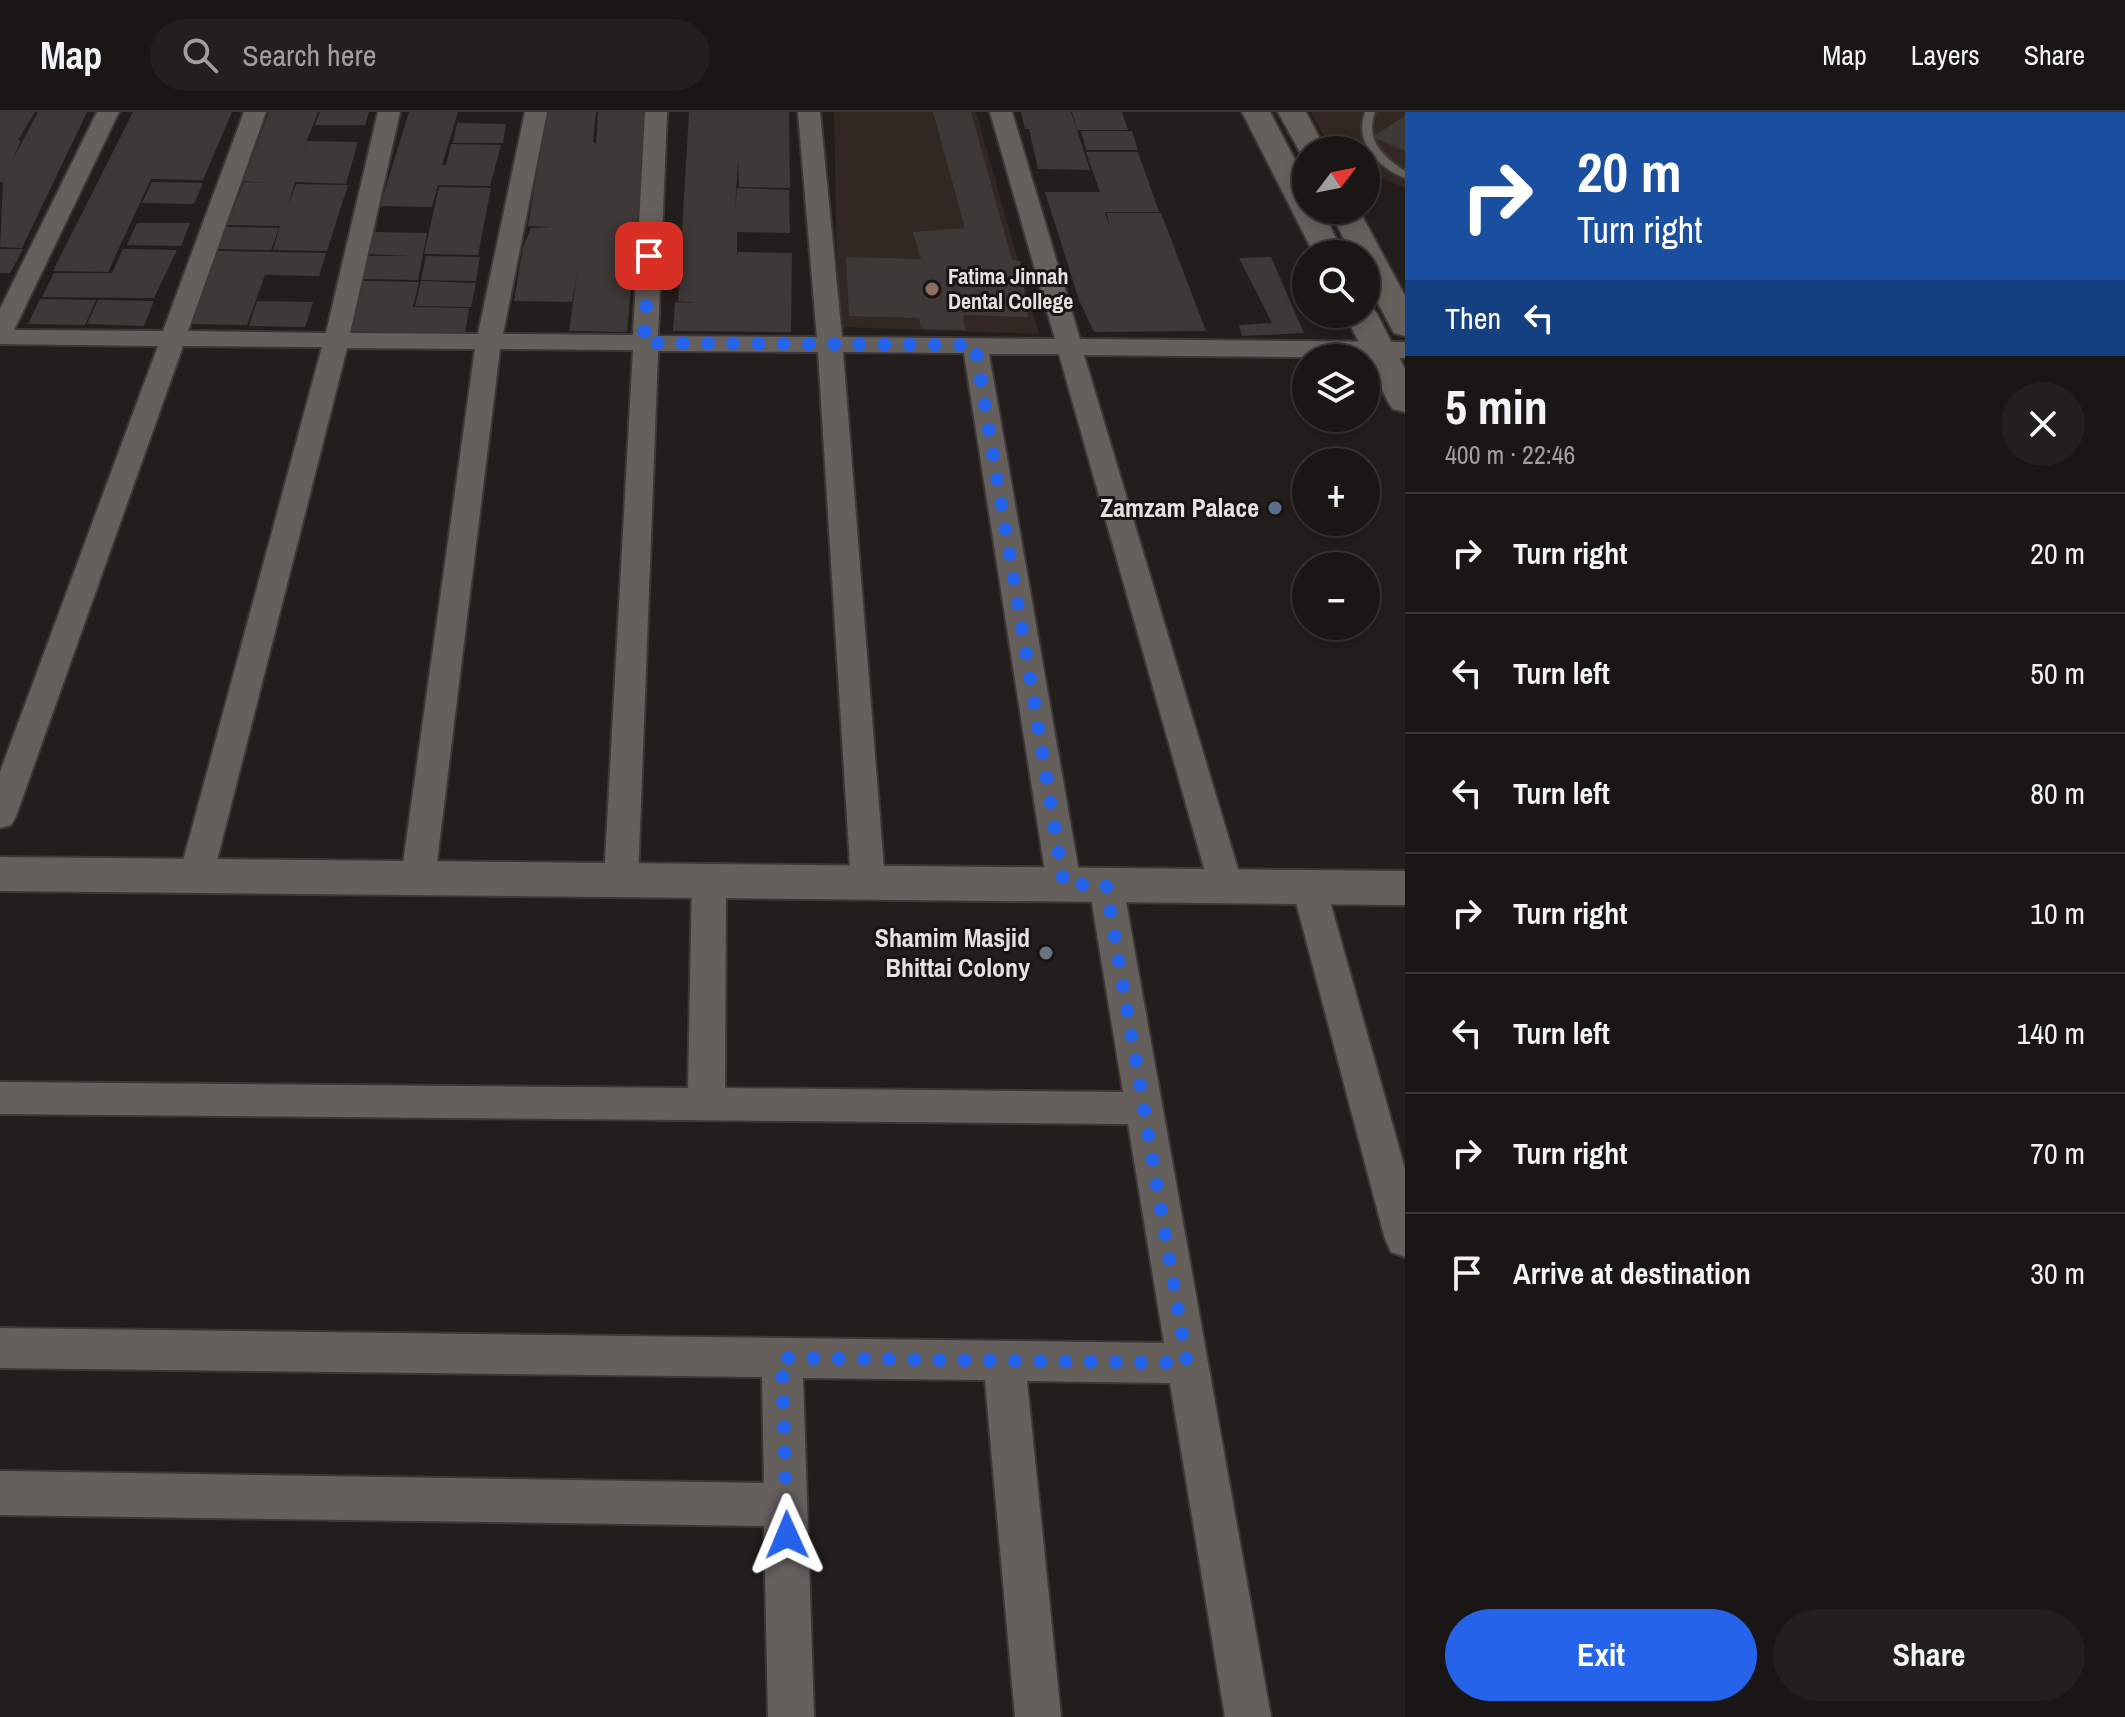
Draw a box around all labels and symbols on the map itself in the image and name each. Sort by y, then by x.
north arrow [1292,136,1380,224]
pin [615,222,683,290]
place label: Fatima Jinnah Dental College [948,261,1073,316]
marker: Fatima Jinnah Dental College [923,280,941,298]
place label: Zamzam Palace [1100,490,1259,525]
marker: Zamzam Palace [1266,499,1284,517]
place label: Shamim Masjid Bhittai Colony [875,920,1030,985]
marker: Shamim Masjid Bhittai Colony [1037,944,1055,962]
position arrow [745,1493,829,1577]

